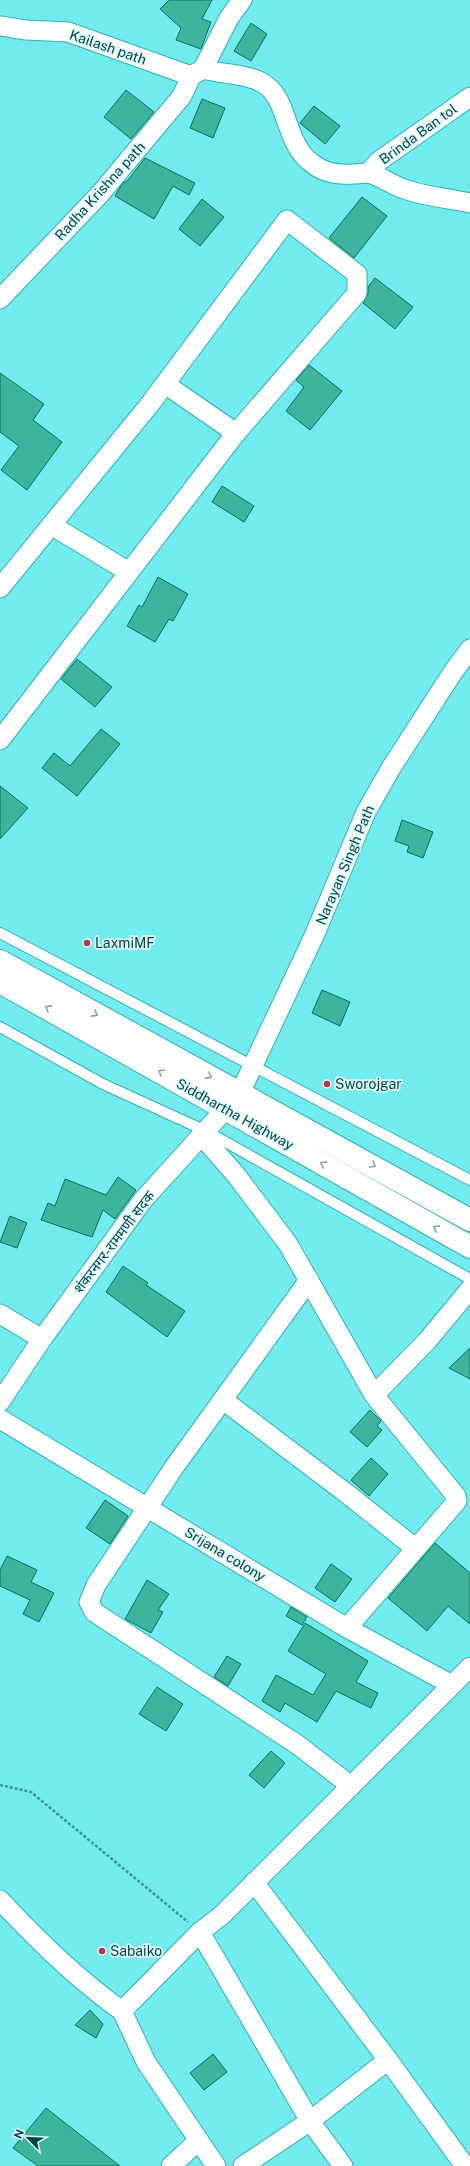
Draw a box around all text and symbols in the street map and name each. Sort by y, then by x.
street label: Kailash path [67,26,149,68]
street label: Brinda Ban tol [376,100,460,168]
street label: Radha Krishna path [52,139,148,243]
street label: Narayan Singh Path [313,803,377,927]
place label: LaxmiMF [95,935,155,951]
marker: LaxmiMF [82,938,92,948]
one-way arrow [44,1006,52,1013]
one-way arrow [91,1009,98,1016]
one-way arrow [158,1070,165,1077]
one-way arrow [205,1071,213,1079]
street label: Siddhartha Highway [173,1075,297,1153]
place label: Sworojgar [335,1076,402,1092]
marker: Sworojgar [322,1079,332,1089]
one-way arrow [369,1160,376,1167]
one-way arrow [320,1161,327,1168]
street label: शंकरनगर-राममणी सदक [70,1188,158,1296]
one-way arrow [433,1225,440,1232]
street label: Srijana colony [182,1524,269,1585]
place label: Sabaiko [110,1943,162,1959]
marker: Sabaiko [97,1946,107,1956]
north arrow [8,2118,48,2158]
text: N [12,2128,26,2140]

